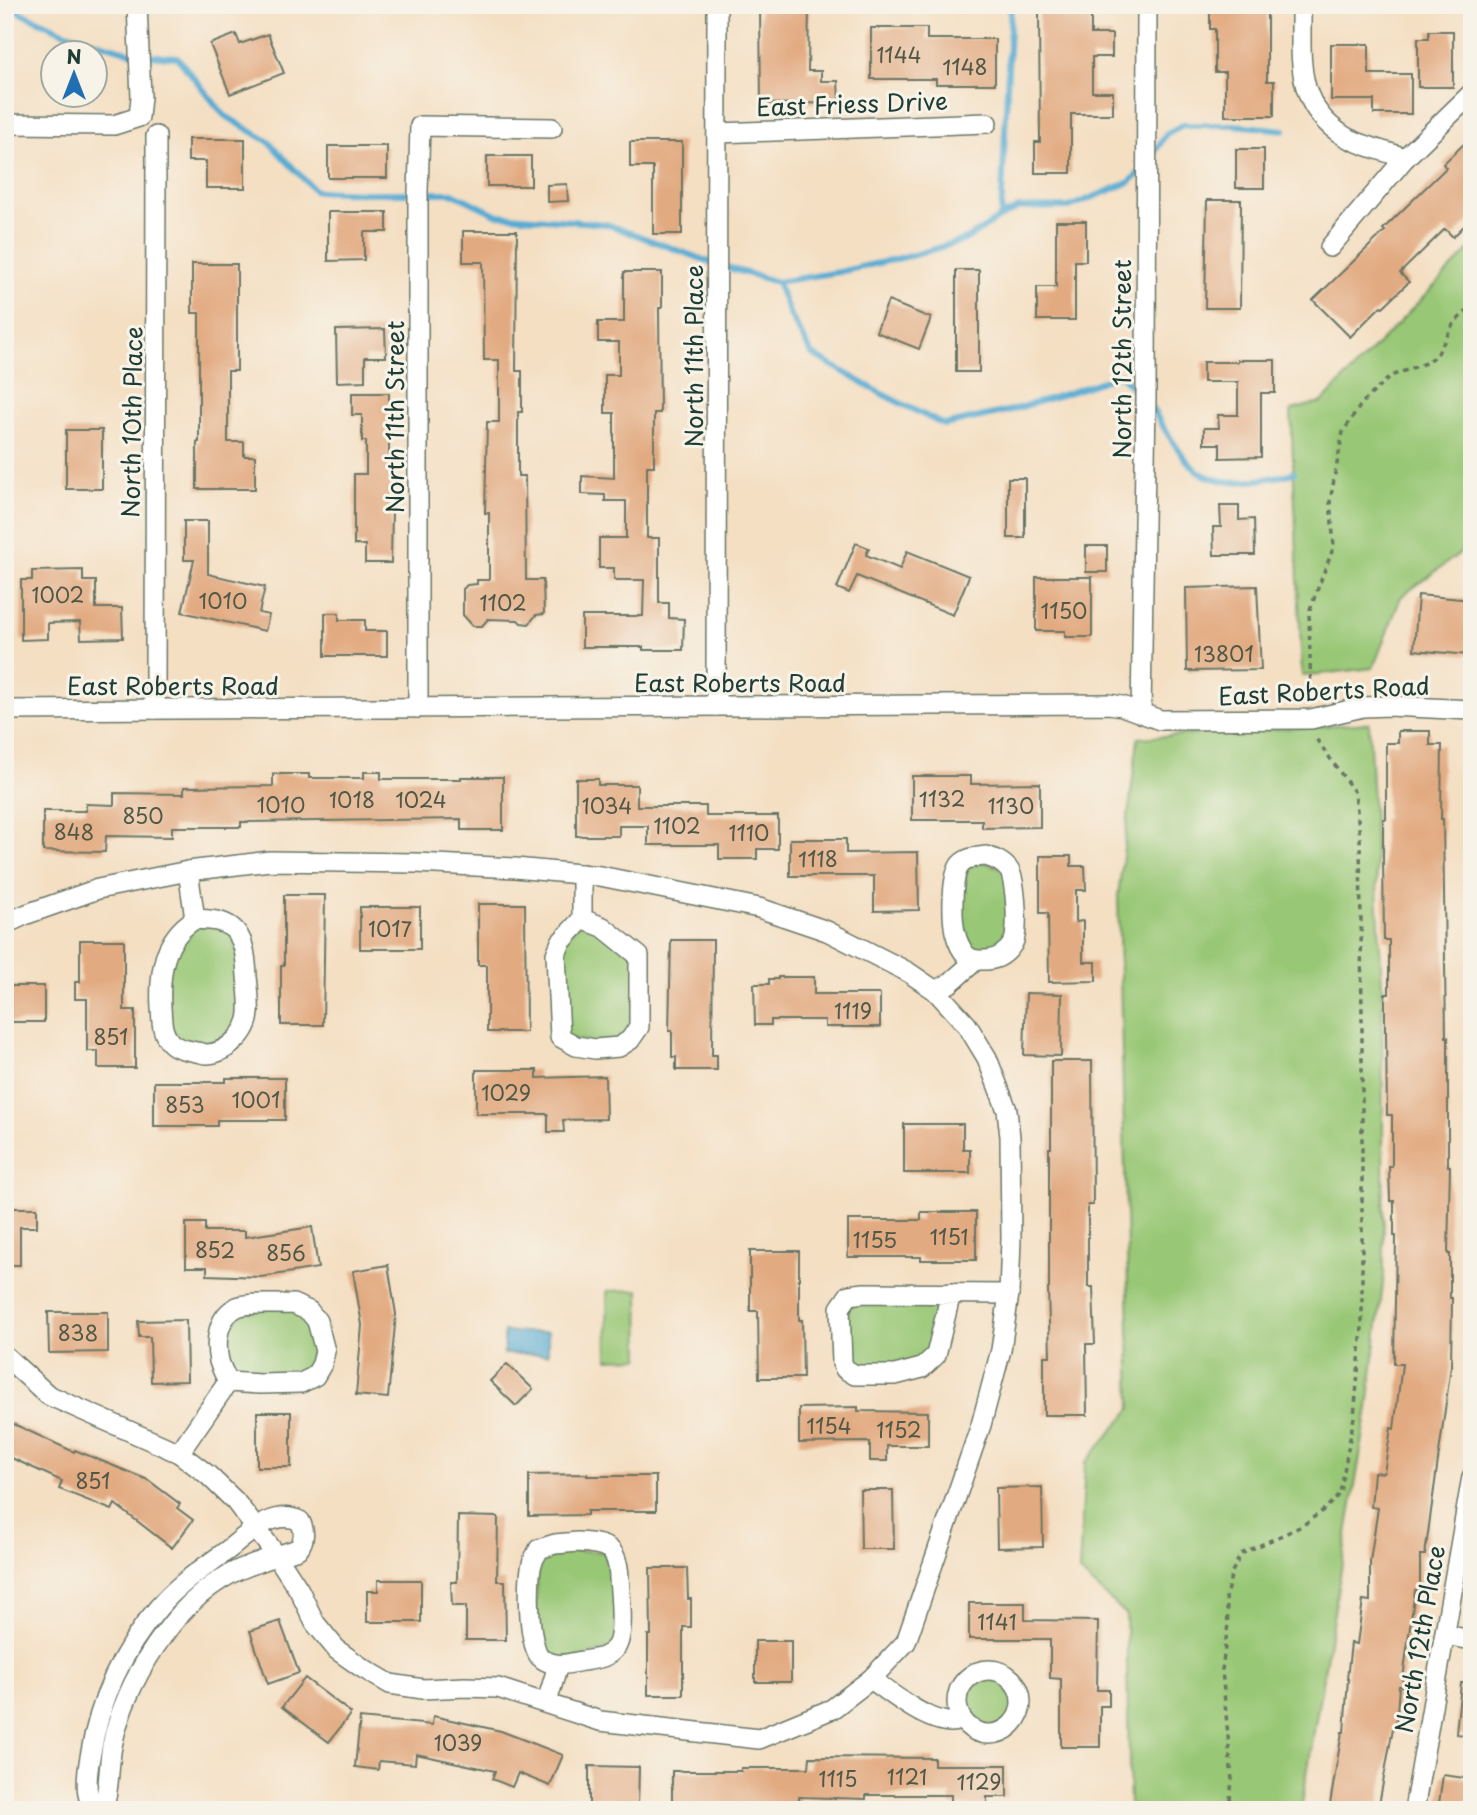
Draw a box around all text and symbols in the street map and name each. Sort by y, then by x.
north arrow [38,38,108,108]
house number: 1144 [876,38,922,70]
text: N [66,42,82,70]
house number: 1148 [942,50,988,82]
street label: East Friess Drive [756,82,948,124]
street label: North 12th Street [1103,259,1139,459]
street label: North 11th Place [675,265,711,447]
street label: North 11th Street [376,321,412,513]
street label: North 10th Place [111,326,151,518]
house number: 1002 [32,578,84,610]
house number: 1010 [199,584,247,616]
house number: 1102 [479,586,527,618]
house number: 1150 [1041,594,1087,626]
house number: 13801 [1194,637,1254,669]
street label: East Roberts Road [634,664,846,700]
street label: East Roberts Road [1217,666,1431,714]
street label: East Roberts Road [67,667,279,703]
house number: 1132 [919,782,965,814]
house number: 1018 [329,783,375,815]
house number: 1024 [395,783,447,815]
house number: 1010 [257,788,305,820]
house number: 1034 [582,789,632,821]
house number: 1130 [988,789,1034,821]
house number: 850 [122,799,164,831]
house number: 1102 [653,809,701,841]
house number: 848 [54,815,94,847]
house number: 1110 [729,816,769,848]
house number: 1118 [798,842,838,874]
house number: 1017 [368,912,412,944]
house number: 1119 [834,994,872,1026]
house number: 851 [94,1020,128,1052]
house number: 1029 [481,1076,531,1108]
house number: 1001 [232,1083,280,1115]
house number: 853 [165,1088,205,1120]
house number: 1151 [929,1220,969,1252]
house number: 1155 [853,1223,897,1255]
house number: 852 [195,1233,235,1265]
house number: 856 [266,1236,306,1268]
house number: 838 [58,1316,98,1348]
house number: 1154 [806,1409,852,1441]
house number: 1152 [876,1413,922,1445]
house number: 851 [76,1464,110,1496]
street label: North 12th Place [1385,1542,1453,1736]
house number: 1141 [977,1605,1017,1637]
house number: 1039 [434,1726,482,1758]
house number: 1121 [887,1760,927,1792]
house number: 1115 [818,1762,858,1794]
house number: 1129 [956,1765,1002,1797]

